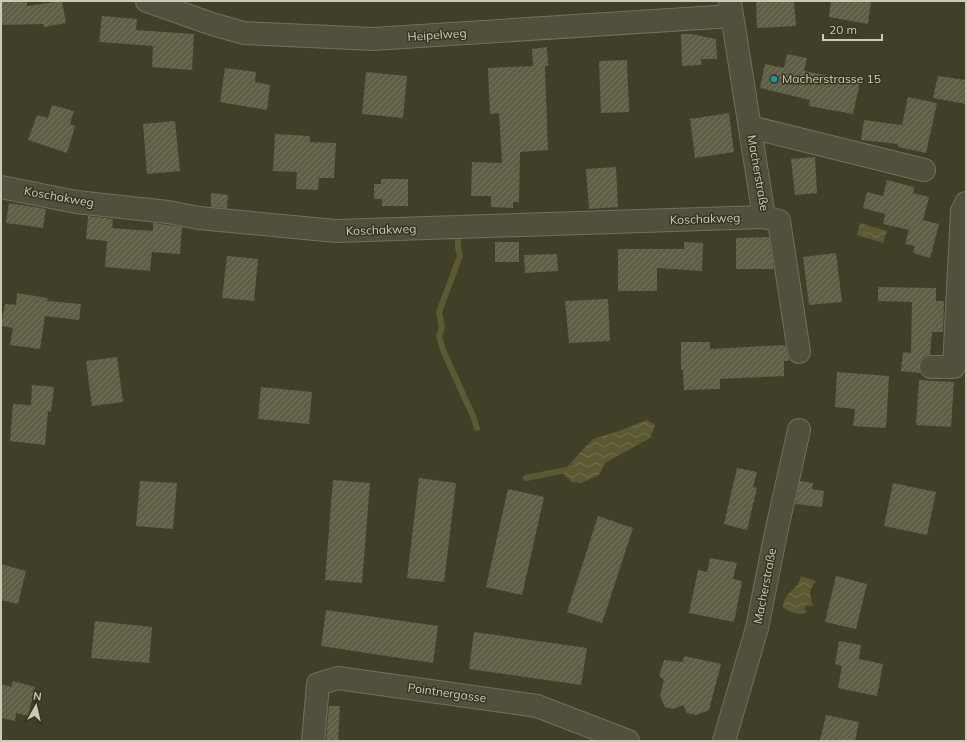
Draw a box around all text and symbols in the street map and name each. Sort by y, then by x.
scale bar [823,16,882,42]
text: 20 m [829,22,857,37]
street label: Heipelweg [407,25,467,44]
place label: Macherstrasse 15 [782,71,881,86]
marker: Macherstrasse 15 [769,74,779,84]
street label: Macherstraße [744,134,773,212]
street label: Koschakweg [23,183,95,210]
street label: Koschakweg [669,210,740,227]
street label: Koschakweg [345,221,416,238]
street label: Macherstraße [750,547,779,625]
street label: Pointnergasse [407,680,487,705]
north arrow [16,686,56,726]
text: N [32,689,42,704]

